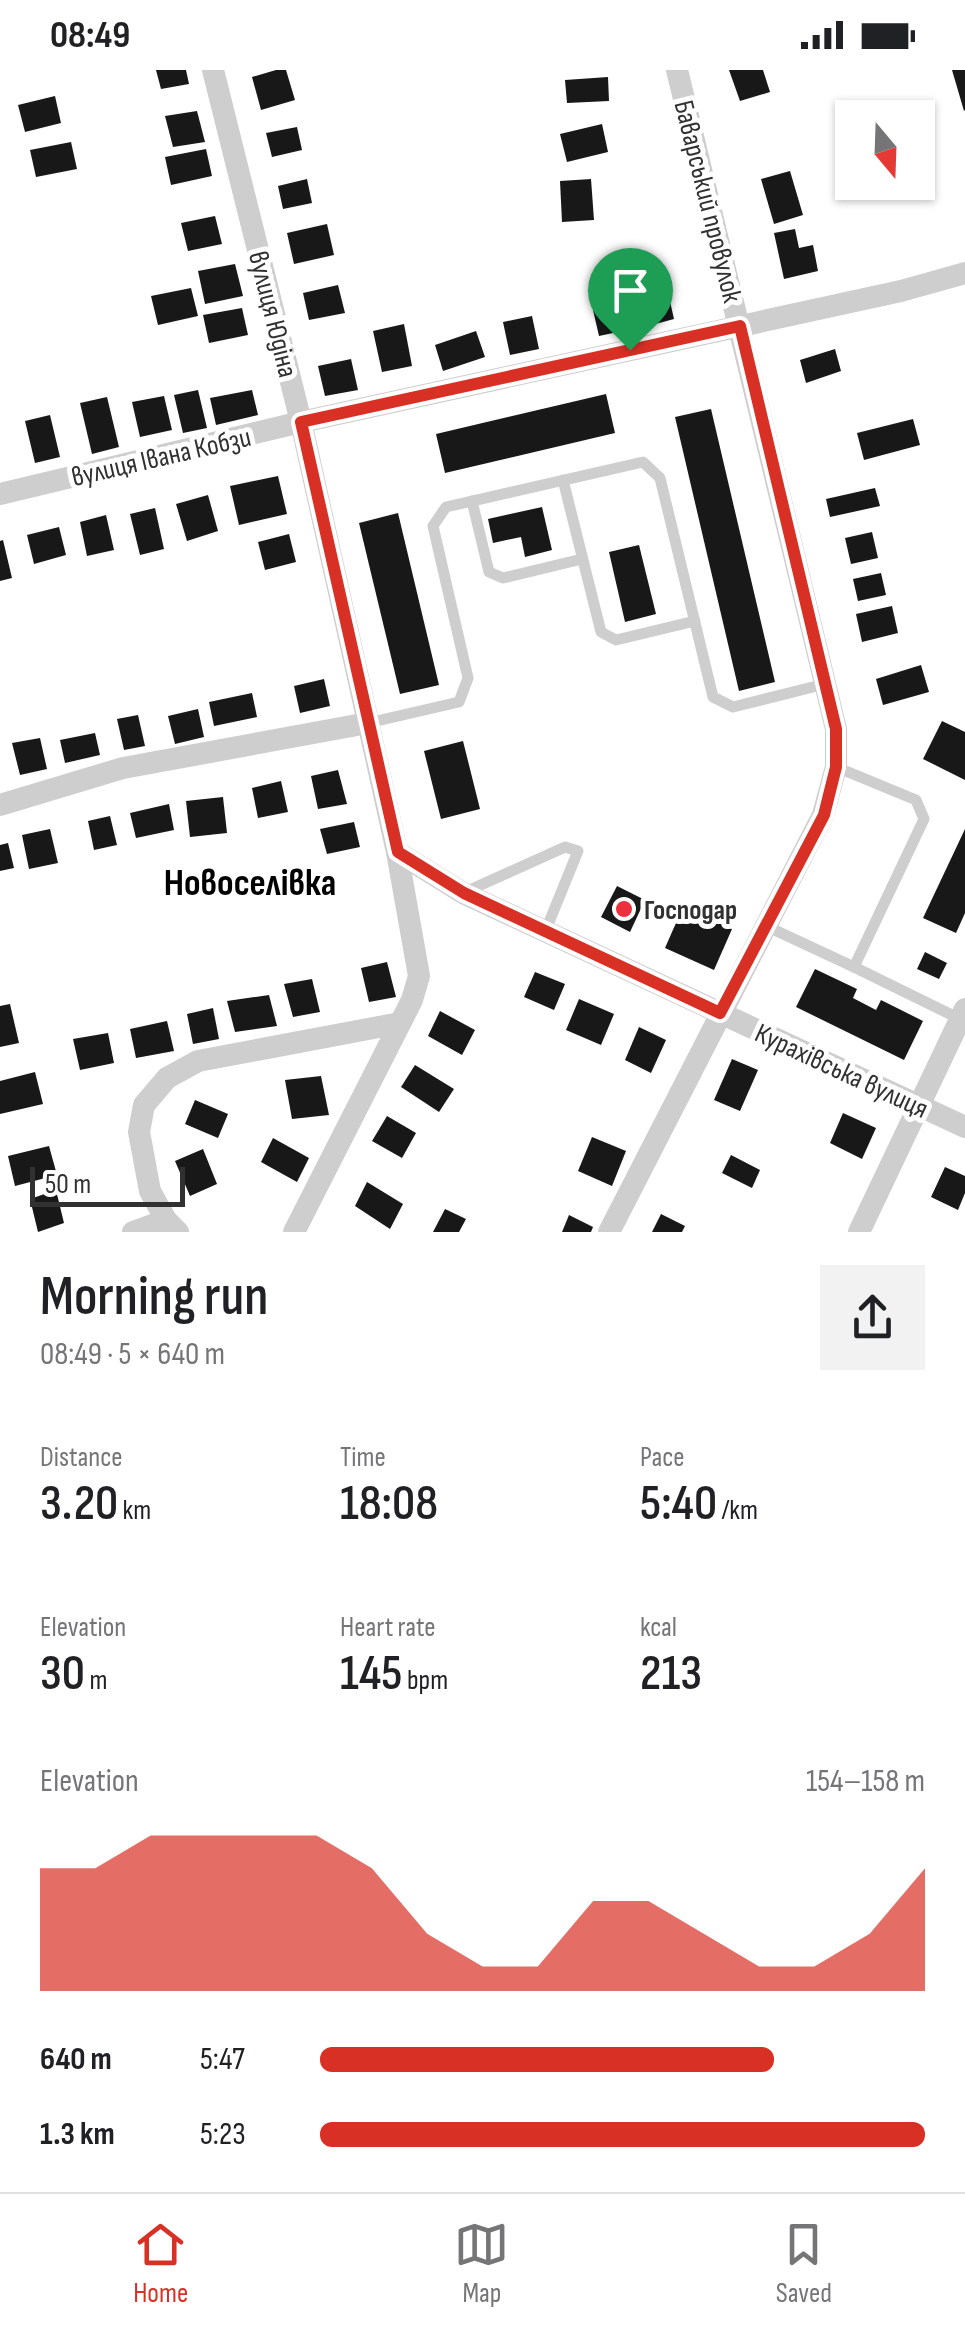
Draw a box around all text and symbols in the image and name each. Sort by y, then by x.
text: 08:49 [50,13,130,58]
street label: Баварський провулок [666,97,749,306]
north arrow [835,100,935,200]
map controls [835,100,935,200]
street label: вулиця Юдіна [241,248,304,381]
pin [588,248,673,351]
icon: arrive [603,263,658,318]
street label: вулиця Івана Кобзи [68,421,254,494]
district label: Новоселівка [164,861,336,906]
place label: Господар [644,894,737,927]
marker: Господар [613,898,635,920]
street label: Курахівська вулиця [750,1017,933,1126]
scale bar [30,1162,185,1206]
text: 50 m [45,1168,91,1201]
text: Morning run [40,1264,268,1331]
button: share [820,1265,925,1370]
text: 08:49 · 5 × 640 m [40,1335,225,1374]
text: Distance [40,1441,123,1474]
text: Time [340,1441,386,1474]
text: Pace [640,1441,685,1474]
text: 3.20 [40,1474,118,1534]
text: 18:08 [340,1474,438,1534]
text: 5:40 [640,1474,717,1534]
text: km [118,1494,151,1527]
text: /km [717,1494,758,1527]
text: Elevation [40,1611,126,1644]
text: Heart rate [340,1611,436,1644]
text: kcal [640,1611,677,1644]
text: 30 [40,1644,85,1704]
text: 145 [340,1644,403,1704]
text: 213 [640,1644,702,1704]
text: m [85,1664,107,1697]
text: bpm [403,1664,448,1697]
text: Elevation [40,1762,139,1801]
text: 154–158 m [806,1762,925,1801]
text: 640 m [40,2040,112,2079]
text: 5:47 [200,2040,245,2079]
text: 1.3 km [40,2115,115,2154]
text: 5:23 [200,2115,246,2154]
tab: Home [133,2217,188,2310]
tab: Map [454,2217,509,2310]
tab: Saved [776,2217,832,2310]

